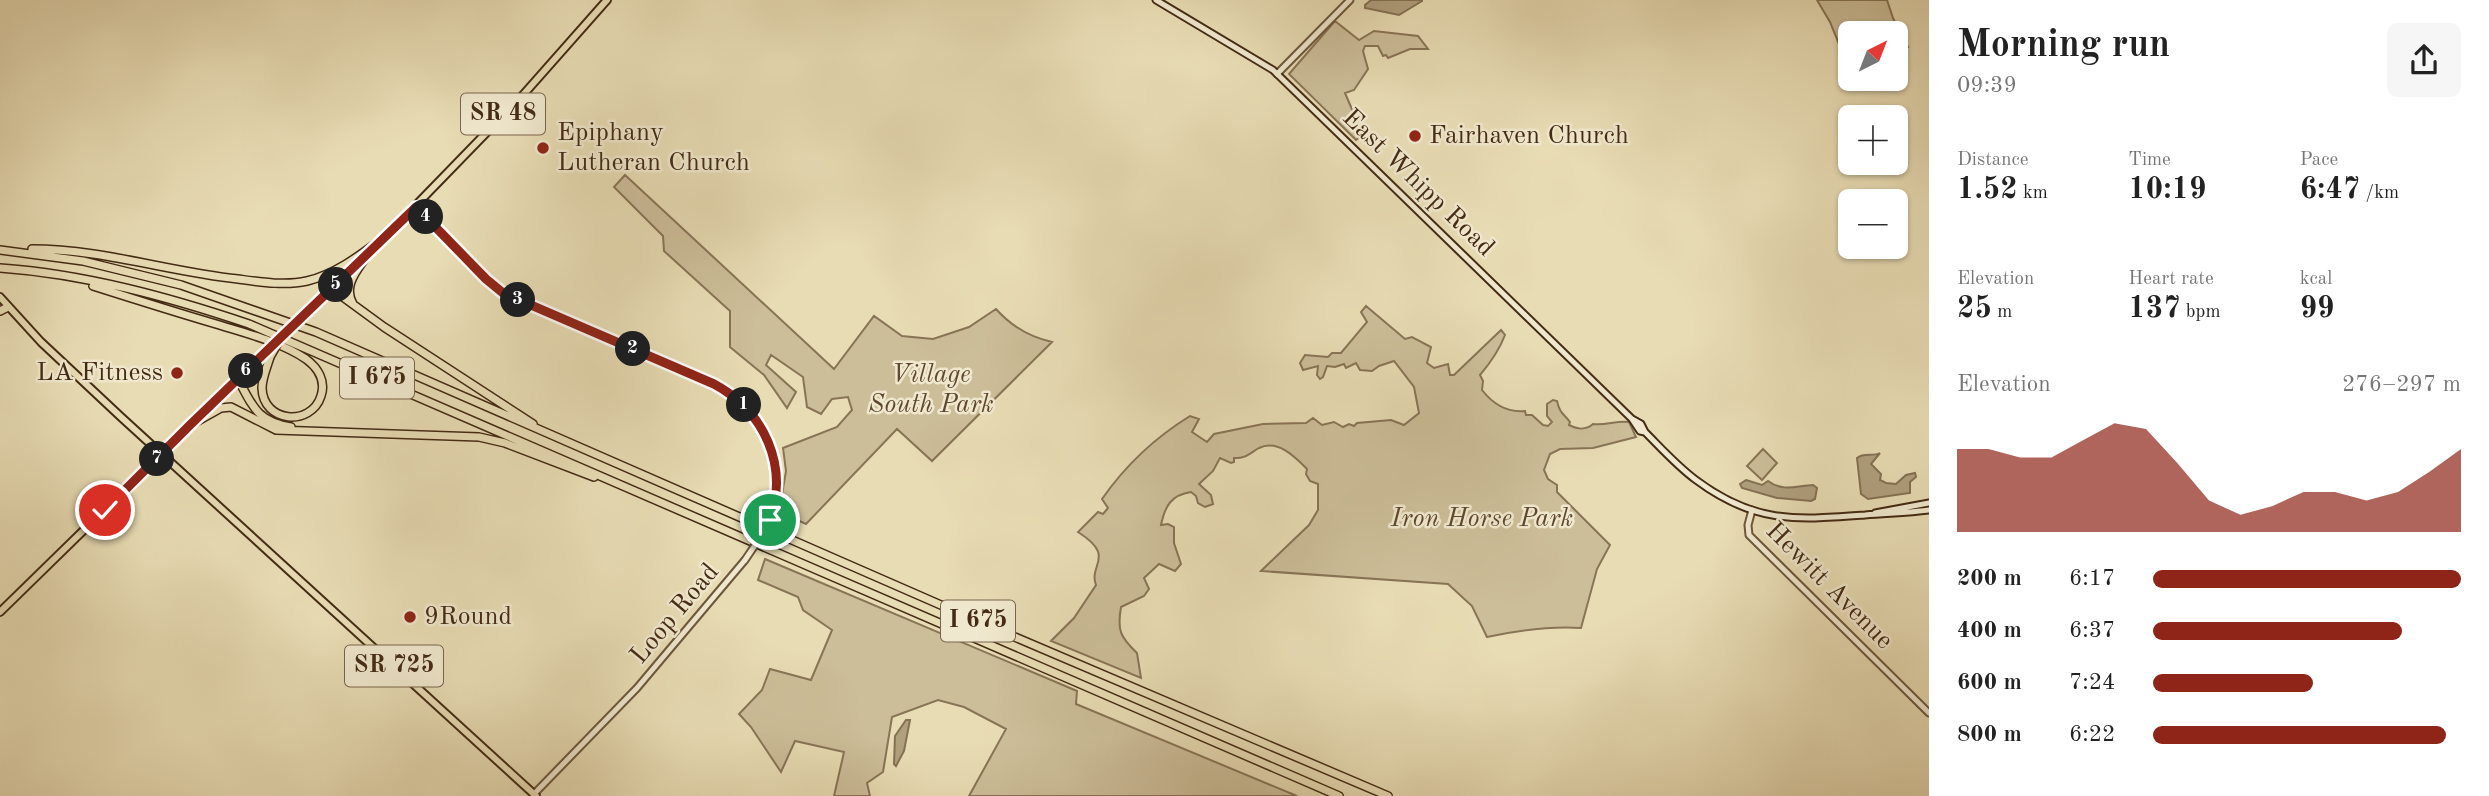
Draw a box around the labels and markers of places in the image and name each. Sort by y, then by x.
place label: Epiphany Lutheran Church [557,120,750,176]
place label: Fairhaven Church [1429,123,1629,149]
marker: Fairhaven Church [1407,128,1423,144]
marker: Epiphany Lutheran Church [535,140,551,156]
pin: 4 [408,200,444,234]
pin: 5 [318,268,354,302]
pin: 3 [500,282,536,318]
pin: 2 [616,332,650,366]
pin: 6 [229,354,264,388]
place label: LA Fitness [36,360,163,386]
marker: LA Fitness [169,365,185,381]
pin: 1 [726,388,762,422]
pin: 7 [140,442,174,476]
pin [75,480,135,540]
pin [740,490,800,550]
place label: 9Round [424,604,512,630]
marker: 9Round [402,609,418,625]

